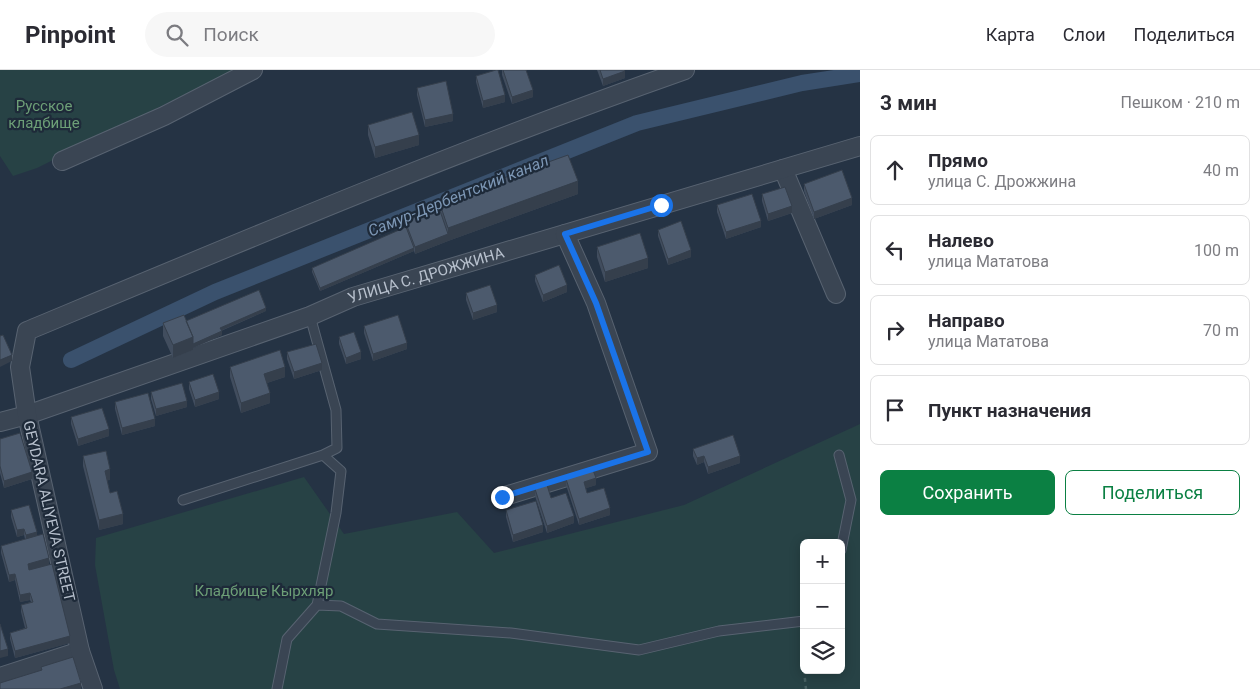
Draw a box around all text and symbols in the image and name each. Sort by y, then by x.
search box [145,12,495,57]
text: Pinpoint [25,21,115,49]
icon: search [163,21,191,49]
text: Поиск [203,23,259,46]
text: Карта [986,24,1035,45]
text: Слои [1063,24,1106,45]
text: Поделиться [1134,24,1235,45]
text: 3 мин [880,91,937,115]
text: Пешком · 210 m [1121,93,1240,112]
park label: Русское кладбище [8,97,80,132]
text: Прямо [928,149,988,172]
water label: Самур-Дербентский канал [365,150,551,240]
icon: ahead [881,156,909,184]
text: 40 m [1203,161,1239,180]
text: улица С. Дрожжина [928,172,1076,191]
route start [650,194,673,217]
text: Налево [928,229,994,252]
icon: left [881,236,909,264]
text: 100 m [1194,241,1239,260]
street label: УЛИЦА С. ДРОЖЖИНА [345,243,507,307]
text: улица Мататова [928,252,1049,271]
text: Направо [928,309,1005,332]
icon: right [881,316,909,344]
text: 70 m [1203,321,1239,340]
text: улица Мататова [928,332,1049,351]
icon: arrive [881,396,909,424]
text: Пункт назначения [928,399,1091,422]
street label: GEYDARA ALIYEVA STREET [19,419,79,603]
button: Сохранить [880,470,1055,515]
button: Поделиться [1065,470,1240,515]
route end [491,486,514,509]
map controls [800,539,845,674]
button: + [800,539,845,584]
park label: Кладбище Кырхляр [195,582,333,600]
button: − [800,584,845,629]
button: layers [800,629,845,674]

